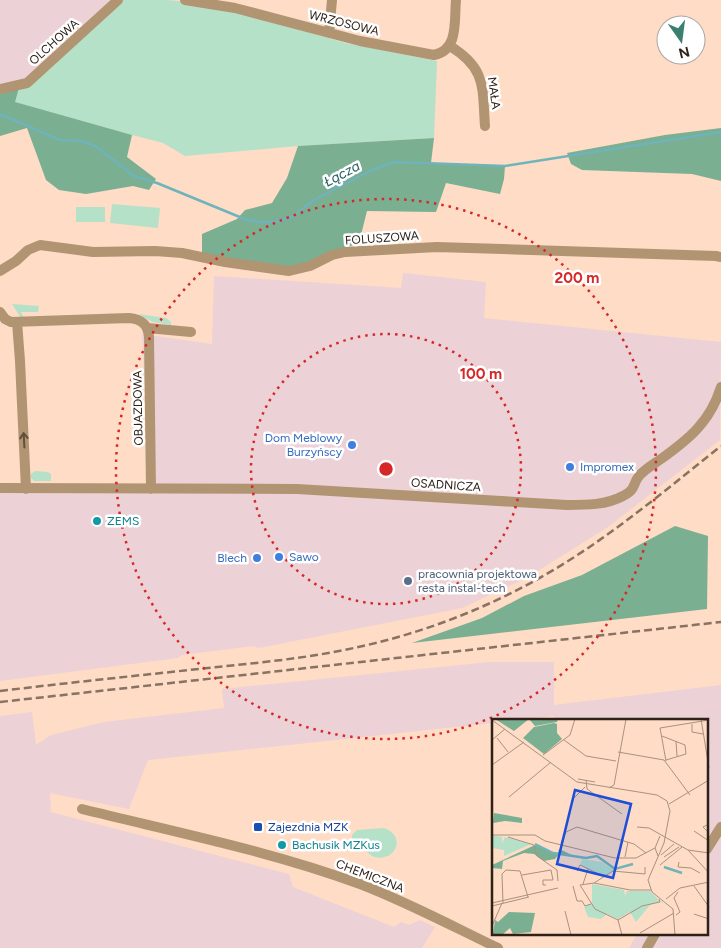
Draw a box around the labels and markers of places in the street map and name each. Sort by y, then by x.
place label: Dom Meblowy Burzyńscy [265,431,343,459]
marker: Dom Meblowy Burzyńscy [346,439,358,451]
centre of rings [377,460,395,478]
place label: Impromex [580,460,634,474]
marker: Impromex [564,461,576,473]
place label: ZEMS [107,514,139,528]
marker: ZEMS [91,515,103,527]
place label: Sawo [289,550,319,564]
place label: Blech [217,551,247,565]
marker: Sawo [273,551,285,563]
marker: Blech [251,552,263,564]
place label: pracownia projektowa resta instal-tech [418,567,537,595]
marker: pracownia projektowa resta instal-tech [402,575,414,587]
place label: Zajezdnia MZK [268,820,349,834]
marker: Zajezdnia MZK [252,821,264,833]
place label: Bachusik MZKus [292,838,380,852]
marker: Bachusik MZKus [276,839,288,851]

